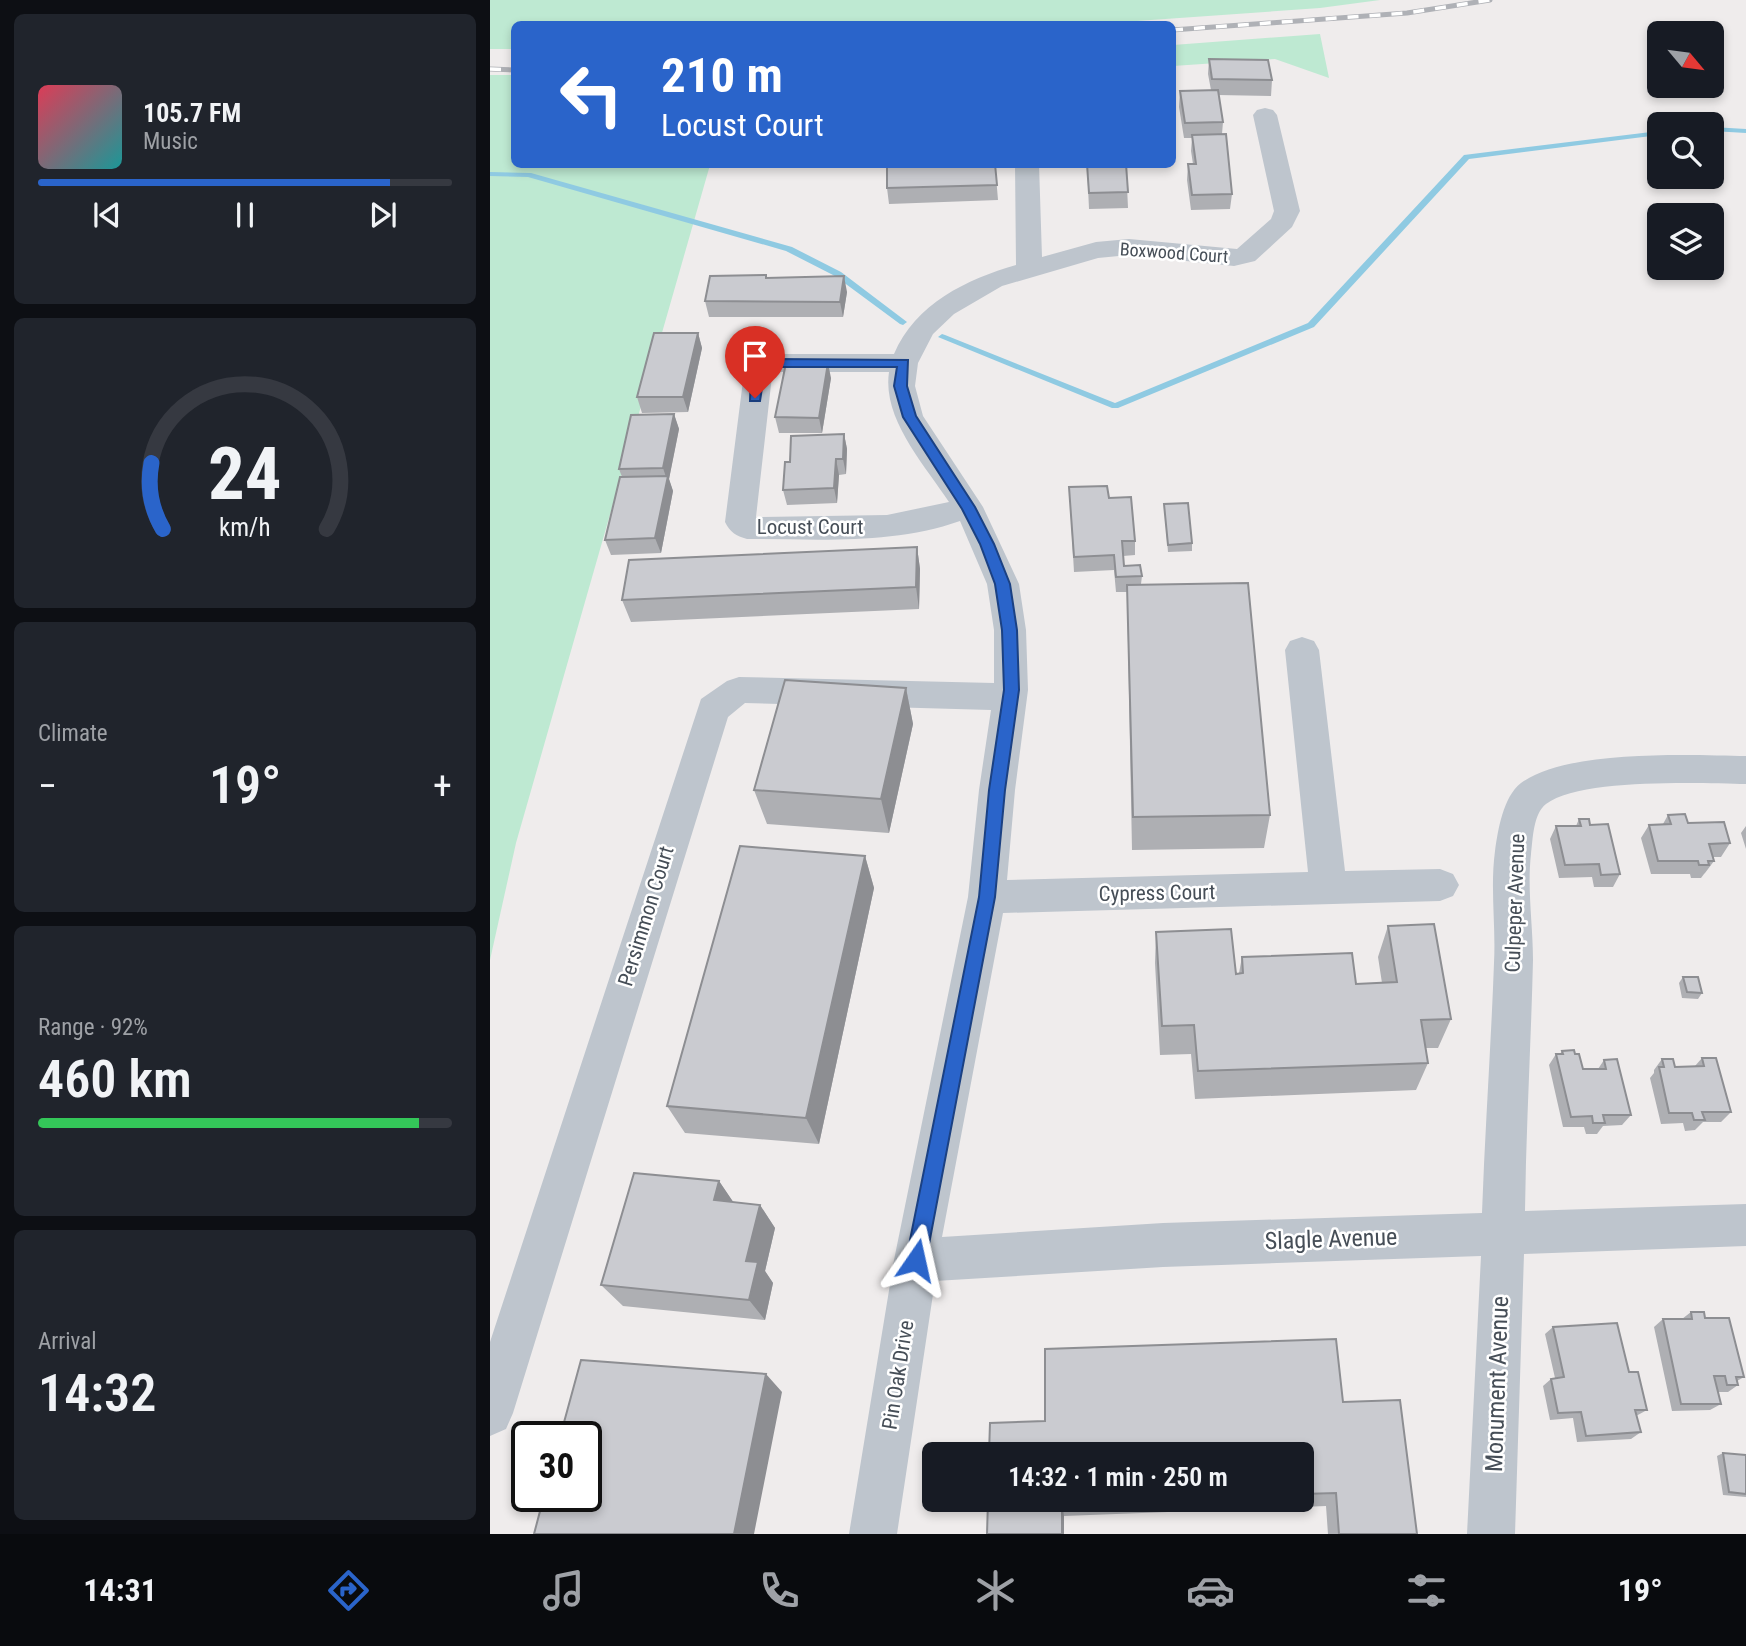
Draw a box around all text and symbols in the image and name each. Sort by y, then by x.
north arrow [1647,21,1724,98]
map controls [1647,21,1724,280]
text: 210 m [661,47,783,104]
icon: left [546,49,637,140]
text: 105.7 FM [143,98,241,128]
text: Locust Court [661,106,824,144]
button: search [1647,112,1724,189]
text: Music [143,128,198,155]
icon: previous [88,196,126,234]
icon: pause [226,196,264,234]
icon: next [364,196,402,234]
button: layers [1647,203,1724,280]
street label: Boxwood Court [1119,238,1229,267]
pin [725,326,785,398]
icon: arrive [736,337,774,375]
text: 24 [208,431,282,517]
text: km/h [219,513,271,542]
street label: Locust Court [757,515,863,539]
text: Climate [38,720,108,747]
text: 19° [209,755,281,816]
text: − [38,764,57,808]
text: + [433,764,452,808]
street label: Culpeper Avenue [1501,833,1529,973]
street label: Persimmon Court [613,843,679,989]
street label: Cypress Court [1098,880,1216,906]
text: Range · 92% [38,1014,148,1041]
text: 460 km [38,1049,192,1110]
position arrow [879,1223,953,1297]
street label: Slagle Avenue [1264,1223,1398,1255]
street label: Monument Avenue [1480,1296,1514,1472]
street label: Pin Oak Drive [878,1318,919,1431]
text: Arrival [38,1328,97,1355]
text: 14:32 [38,1363,156,1424]
speed limit sign: 30 [511,1421,602,1512]
text: 14:32 · 1 min · 250 m [1008,1462,1228,1492]
icon: directions [324,1566,373,1615]
icon: music [539,1566,588,1615]
icon: phone [755,1566,804,1615]
icon: climate [971,1566,1020,1615]
icon: car [1186,1566,1235,1615]
icon: filters [1402,1566,1451,1615]
text: 14:31 [83,1571,157,1609]
text: 19° [1618,1571,1663,1609]

